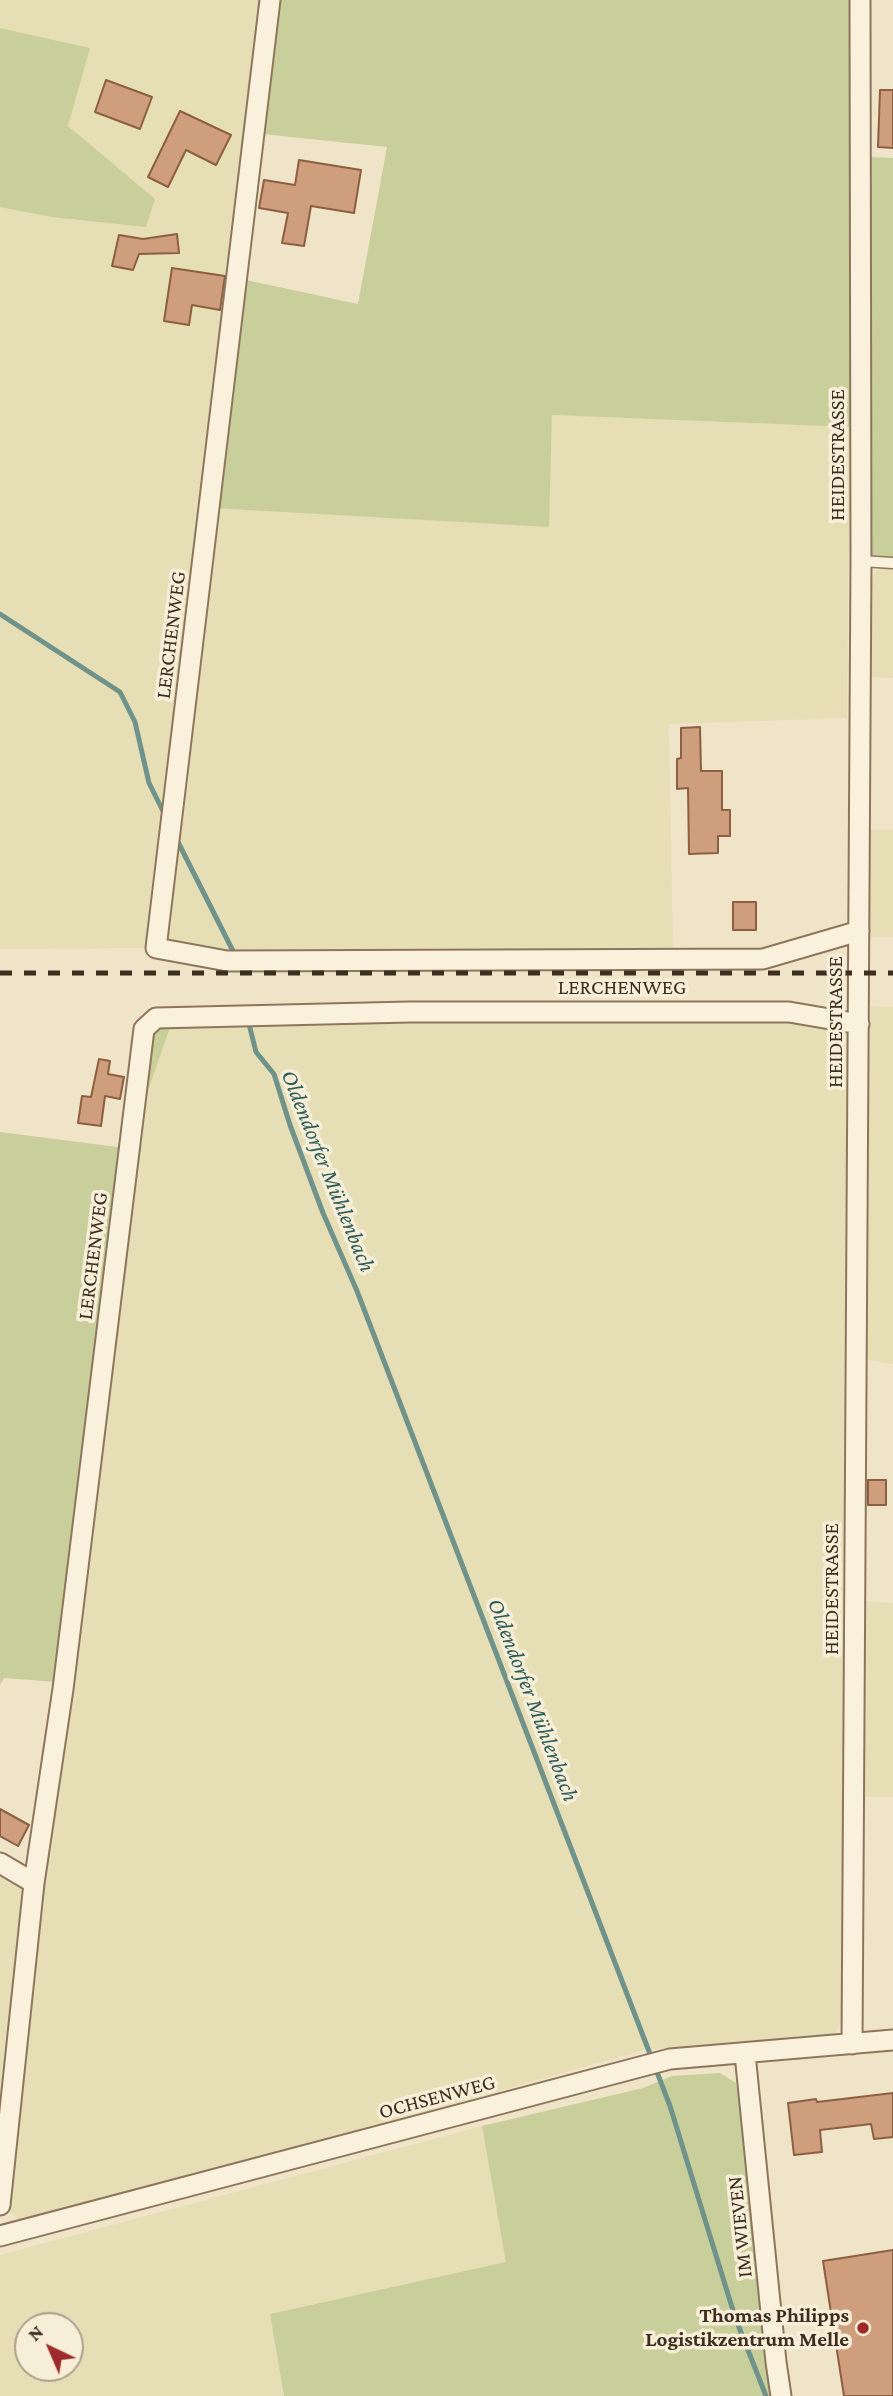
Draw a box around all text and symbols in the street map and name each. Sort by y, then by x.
street label: HEIDESTRASSE [825,389,851,521]
street label: LERCHENWEG [151,570,191,700]
street label: HEIDESTRASSE [823,956,849,1088]
street label: LERCHENWEG [558,975,686,1001]
water label: Oldendorfer Mühlenbach [275,1066,381,1276]
street label: LERCHENWEG [73,1191,113,1321]
street label: HEIDESTRASSE [819,1523,845,1655]
water label: Oldendorfer Mühlenbach [482,1595,584,1805]
street label: OCHSENWEG [376,2069,498,2125]
street label: IM WIEVEN [722,2175,758,2279]
place label: Thomas Philipps Logistikzentrum Melle [645,2303,849,2353]
north arrow [14,2312,84,2382]
marker: Thomas Philipps Logistikzentrum Melle [855,2320,871,2336]
text: N [23,2321,47,2345]

